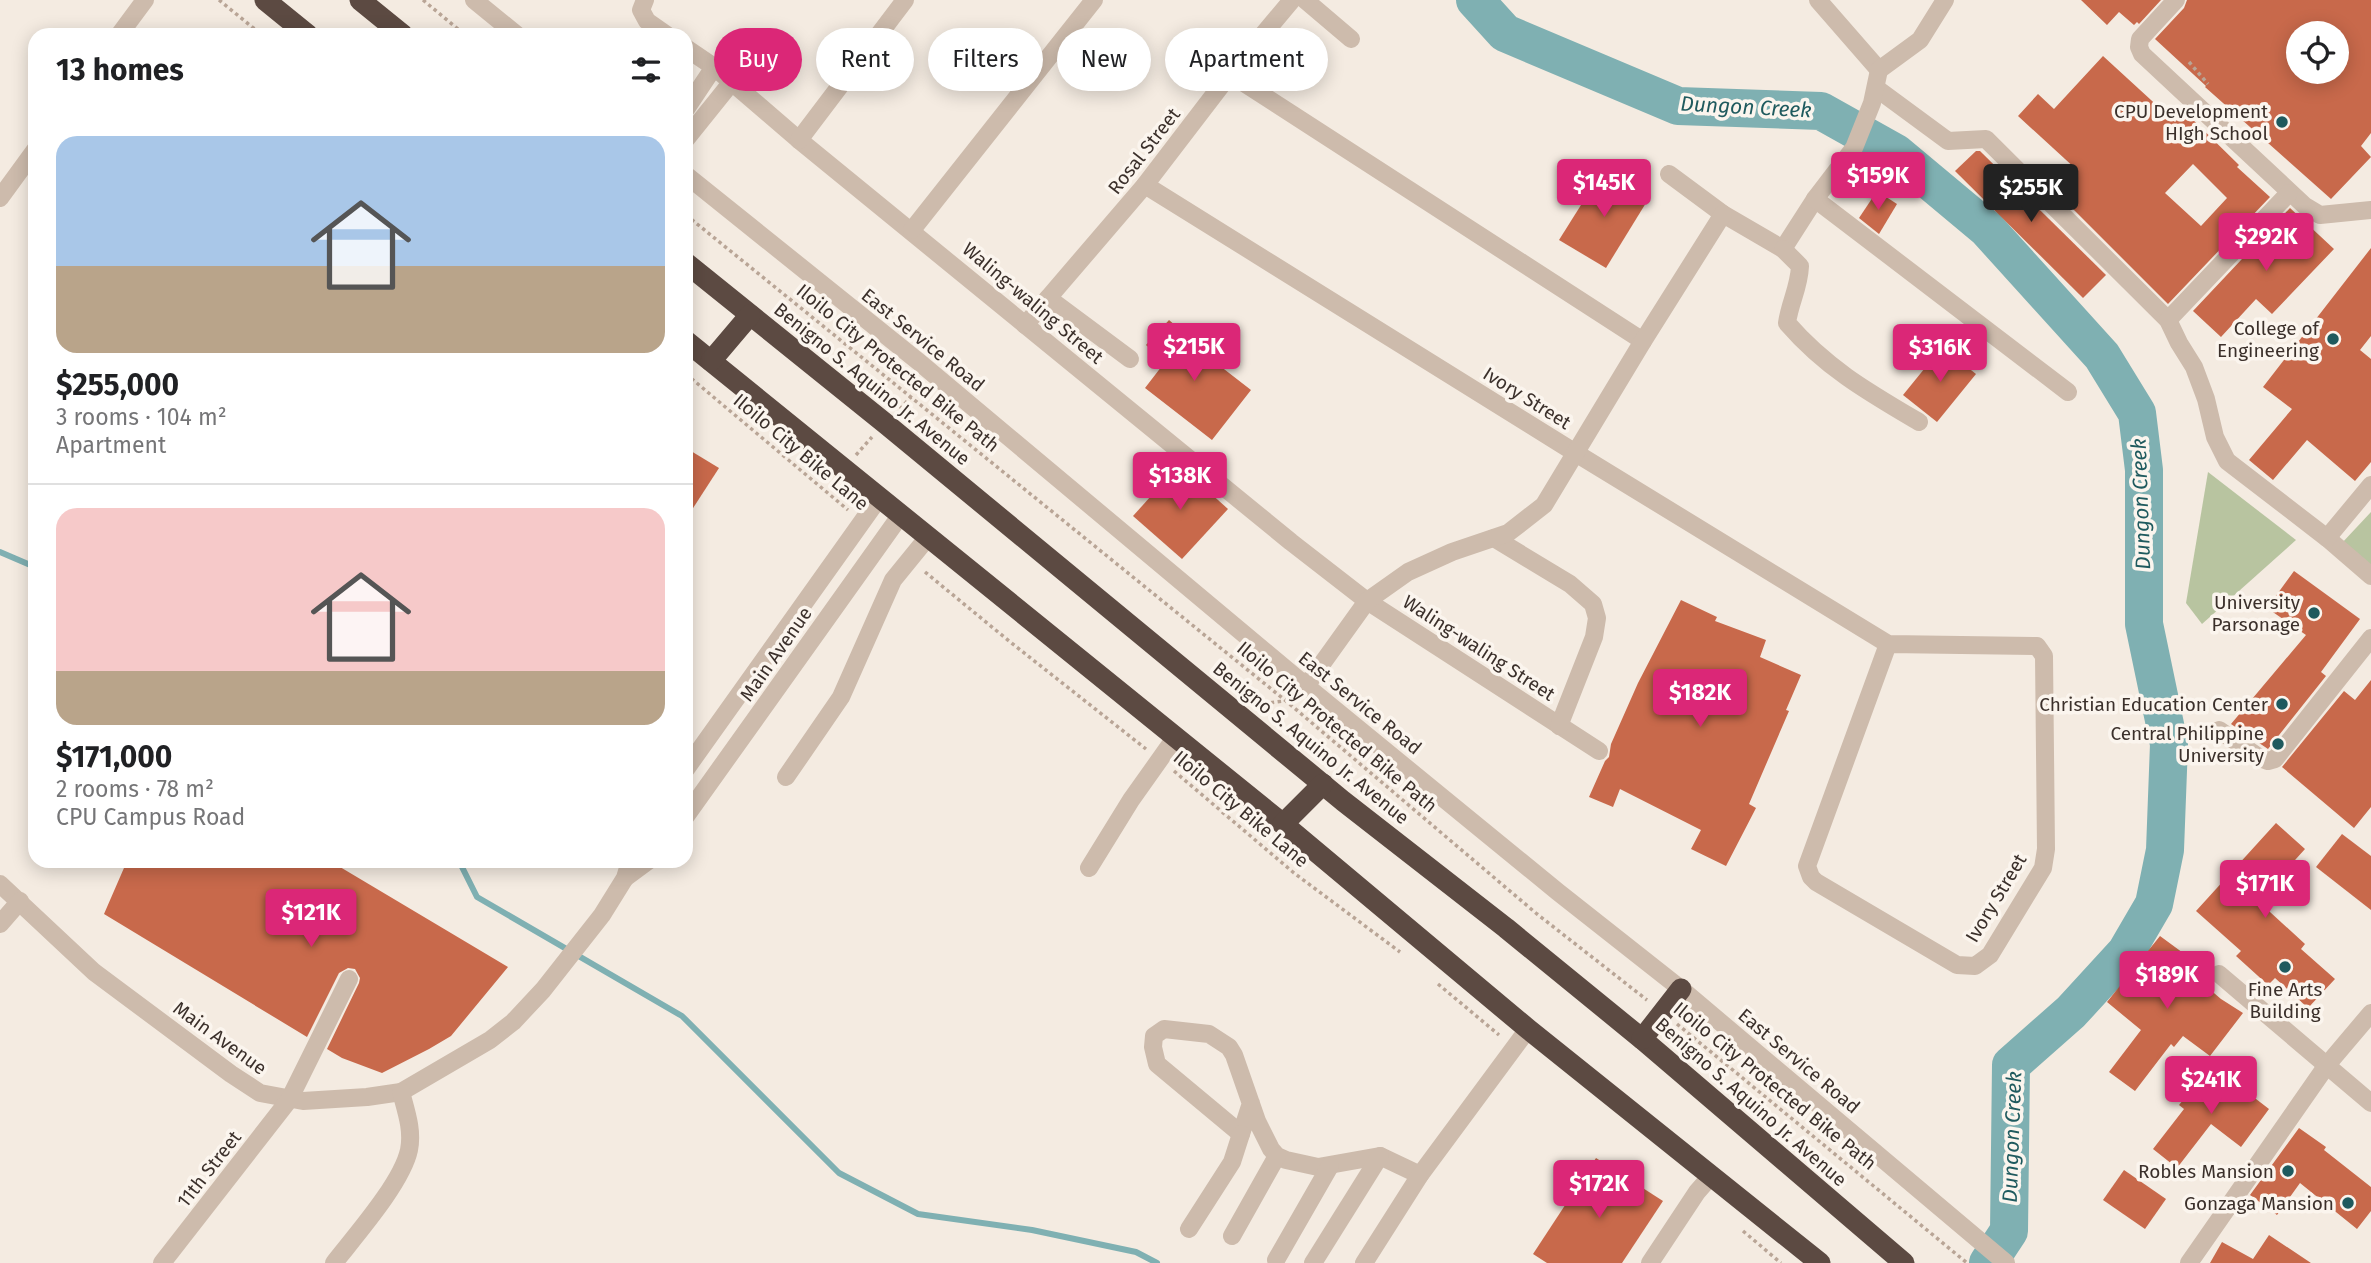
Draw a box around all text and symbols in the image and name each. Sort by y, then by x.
map controls [2286,21,2349,84]
button: locate [2286,21,2349,84]
chip: Buy [714,28,802,91]
chip: Rent [816,28,914,91]
chip: Filters [928,28,1043,91]
chip: New [1057,28,1151,91]
chip: Apartment [1165,28,1328,91]
icon: filters [627,51,665,89]
text: 13 homes [56,52,184,88]
water label: Dungon Creek [1680,91,1812,123]
place label: CPU Development HIgh School [2114,100,2268,145]
street label: Rosal Street [1103,103,1185,199]
marker: CPU Development HIgh School [2274,114,2290,130]
pin: $159K [1829,152,1927,212]
pin: $145K [1555,160,1653,219]
text: $159K [1847,161,1909,189]
pin: $255K [1982,164,2080,224]
text: $145K [1573,168,1635,196]
text: $255K [1999,173,2063,201]
icon: home [298,182,424,308]
pin: $292K [2217,214,2315,273]
text: $292K [2235,222,2297,250]
street label: Waling-waling Street [958,237,1108,369]
street label: Iloilo City Protected Bike Path [792,279,1004,457]
street label: East Service Road [857,283,989,397]
street label: Benigno S. Aquino Jr. Avenue [769,298,975,470]
place label: College of Engineering [2217,317,2321,362]
pin: $215K [1145,324,1243,383]
pin: $316K [1891,324,1989,384]
marker: College of Engineering [2325,331,2341,347]
text: $215K [1163,332,1225,360]
text: $316K [1909,333,1971,361]
street label: Ivory Street [1479,362,1575,434]
text: $255,000 [56,367,179,403]
street label: Iloilo City Bike Lane [729,389,873,515]
text: 3 rooms · 104 m² [56,403,227,431]
text: Apartment [56,431,166,459]
water label: Dungon Creek [2126,438,2156,570]
pin: $138K [1131,452,1229,512]
text: $138K [1149,461,1211,489]
icon: home [298,554,424,680]
street label: Waling-waling Street [1399,590,1559,706]
place label: University Parsonage [2211,591,2301,636]
street label: Main Avenue [735,602,817,706]
marker: University Parsonage [2306,605,2322,621]
street label: Iloilo City Protected Bike Path [1232,636,1442,818]
street label: East Service Road [1294,646,1426,760]
street label: Benigno S. Aquino Jr. Avenue [1208,657,1414,829]
pin: $182K [1651,670,1749,729]
text: $182K [1669,678,1731,706]
place label: Christian Education Center [2039,693,2269,716]
marker: Christian Education Center [2274,696,2290,712]
place label: Central Philippine University [2110,722,2265,767]
marker: Central Philippine University [2270,736,2286,752]
text: $171,000 [56,739,172,775]
street label: Iloilo City Bike Lane [1169,746,1313,872]
text: 2 rooms · 78 m² [56,775,214,803]
text: CPU Campus Road [56,803,245,831]
street label: Ivory Street [1961,849,2031,946]
pin: $171K [2216,860,2314,920]
text: $171K [2236,869,2294,897]
pin: $121K [262,890,360,949]
text: $121K [281,898,341,926]
pin: $189K [2118,951,2216,1011]
marker: Fine Arts Building [2277,959,2293,975]
text: $189K [2136,960,2198,988]
place label: Fine Arts Building [2248,978,2322,1023]
street label: Main Avenue [169,996,271,1080]
street label: Iloilo City Protected Bike Path [1669,997,1881,1175]
street label: East Service Road [1734,1003,1864,1119]
street label: Benigno S. Aquino Jr. Avenue [1651,1013,1851,1191]
pin: $241K [2162,1056,2260,1116]
text: $241K [2181,1065,2241,1093]
water label: Dungon Creek [1997,1071,2027,1203]
street label: 11th Street [172,1126,246,1212]
pin: $172K [1550,1160,1648,1220]
place label: Robles Mansion [2138,1160,2274,1183]
marker: Robles Mansion [2280,1163,2296,1179]
text: $172K [1569,1169,1629,1197]
place label: Gonzaga Mansion [2184,1192,2334,1215]
marker: Gonzaga Mansion [2340,1195,2356,1211]

